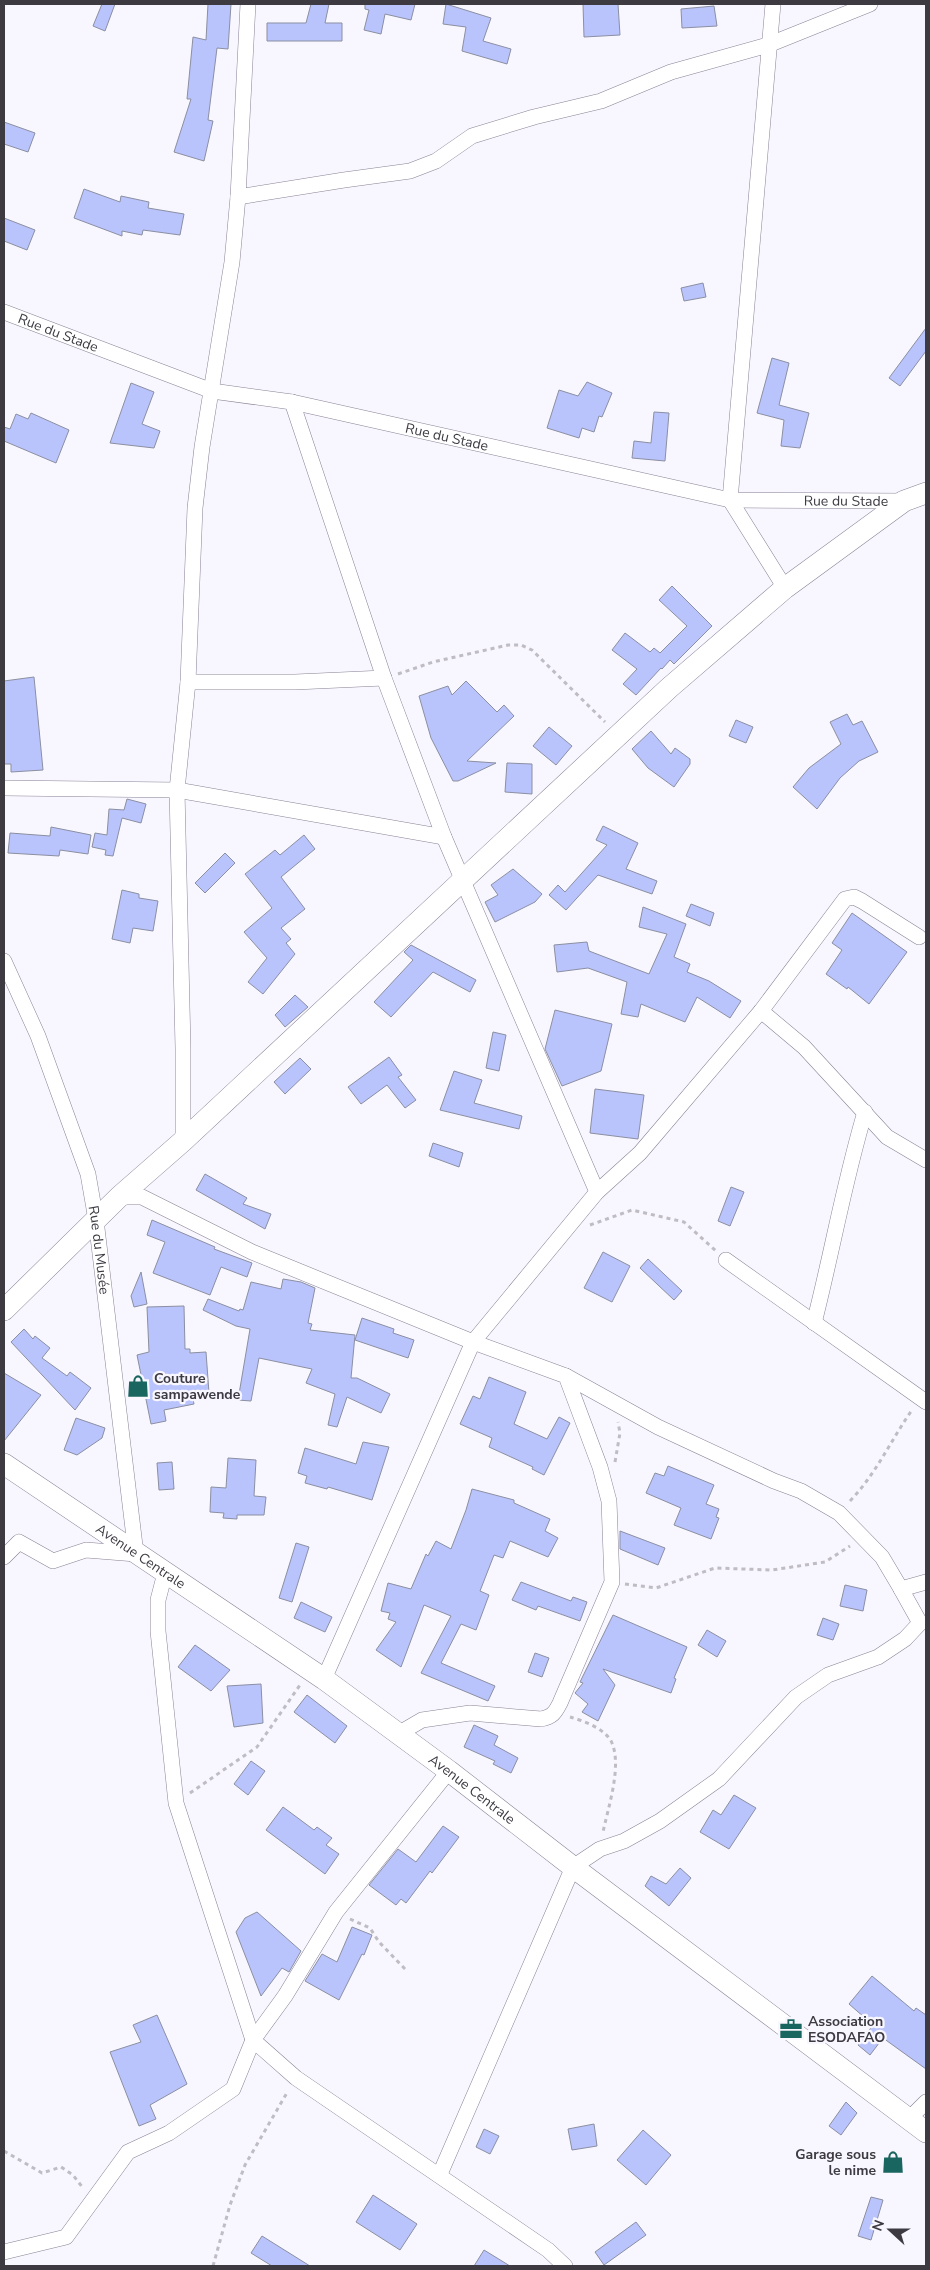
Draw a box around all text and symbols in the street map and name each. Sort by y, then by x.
street label: Rue du Stade [15,309,101,357]
street label: Rue du Stade [404,419,490,456]
street label: Rue du Stade [804,491,888,511]
street label: Rue du Musée [84,1204,114,1296]
place label: Couture sampawende [154,1369,241,1404]
shop icon: Couture sampawende [125,1373,151,1399]
street label: Avenue Centrale [92,1519,189,1593]
street label: Avenue Centrale [425,1750,519,1829]
place label: Association ESODAFAO [808,2012,885,2047]
office icon: Association ESODAFAO [778,2016,804,2042]
place label: Garage sous le nime [795,2145,876,2180]
shop icon: Garage sous le nime [880,2149,906,2175]
north arrow [865,2205,915,2255]
text: N [868,2217,889,2234]

